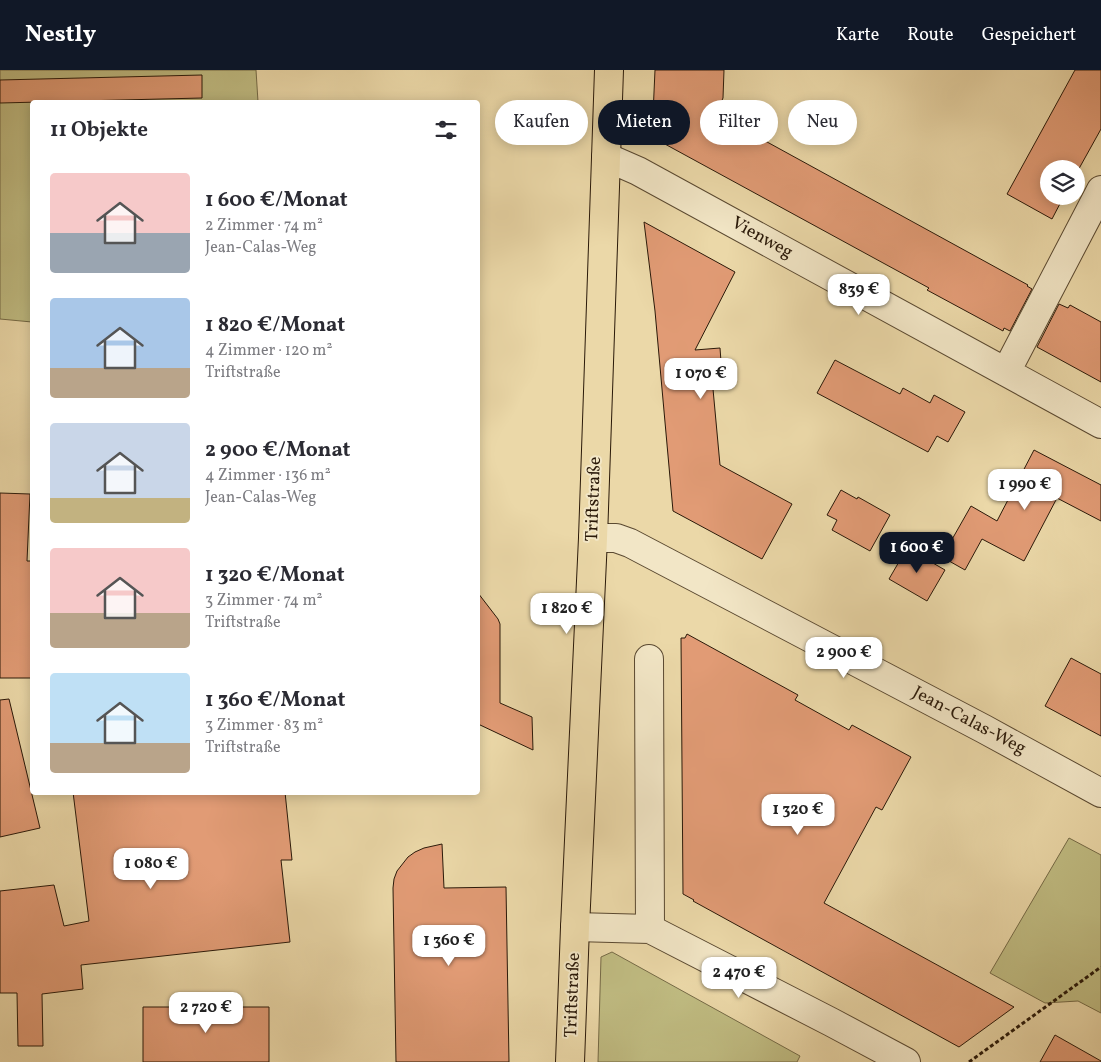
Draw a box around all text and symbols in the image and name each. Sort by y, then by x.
text: Nestly [25,18,96,52]
text: Karte [836,23,879,48]
text: Route [907,23,954,48]
text: Gespeichert [982,23,1076,48]
chip: Kaufen [495,100,588,145]
chip: Mieten [598,100,690,145]
chip: Filter [700,100,778,145]
chip: Neu [788,100,857,145]
text: 11 Objekte [50,116,148,145]
icon: filters [432,116,460,144]
map controls [1040,160,1085,205]
button: layers [1040,160,1085,205]
text: 1 600 €/Monat [205,186,348,215]
icon: home [90,193,150,253]
street label: Vienweg [727,211,797,265]
text: 2 Zimmer · 74 m² [205,215,323,237]
text: Jean-Calas-Weg [205,237,317,259]
pin: 839 € [824,274,894,316]
text: 839 € [839,279,879,301]
text: 1 820 €/Monat [205,311,345,340]
icon: home [90,318,150,378]
text: 4 Zimmer · 120 m² [205,340,332,362]
pin: 1 070 € [655,358,747,400]
text: Triftstraße [205,362,281,384]
text: 1 070 € [675,363,727,385]
text: 2 900 €/Monat [205,436,351,465]
icon: home [90,443,150,503]
street label: Triftstraße [580,456,608,542]
text: 4 Zimmer · 136 m² [205,465,331,487]
pin: 1 990 € [979,468,1071,511]
text: 1 990 € [999,474,1051,496]
text: Jean-Calas-Weg [205,487,317,509]
pin: 1 600 € [871,532,963,574]
text: 1 600 € [890,537,944,559]
text: 1 320 €/Monat [205,561,345,590]
icon: home [90,568,150,628]
text: 3 Zimmer · 74 m² [205,590,322,612]
pin: 1 820 € [521,592,613,635]
text: 1 820 € [541,598,593,620]
text: Triftstraße [205,612,281,634]
pin: 2 900 € [798,636,890,679]
text: 2 900 € [816,642,872,664]
street label: Jean-Calas-Weg [908,681,1030,761]
text: 1 360 €/Monat [205,686,345,715]
icon: home [90,693,150,753]
text: 3 Zimmer · 83 m² [205,715,323,737]
text: Triftstraße [205,737,281,759]
pin: 1 320 € [752,794,844,836]
text: 1 320 € [773,799,823,821]
pin: 1 080 € [105,848,197,890]
text: 1 080 € [124,853,178,875]
pin: 1 360 € [403,924,495,967]
text: 1 360 € [423,930,475,952]
street label: Triftstraße [559,952,587,1038]
pin: 2 470 € [693,956,785,999]
text: 2 470 € [713,962,766,984]
pin: 2 720 € [160,992,252,1034]
text: 2 720 € [180,997,232,1019]

